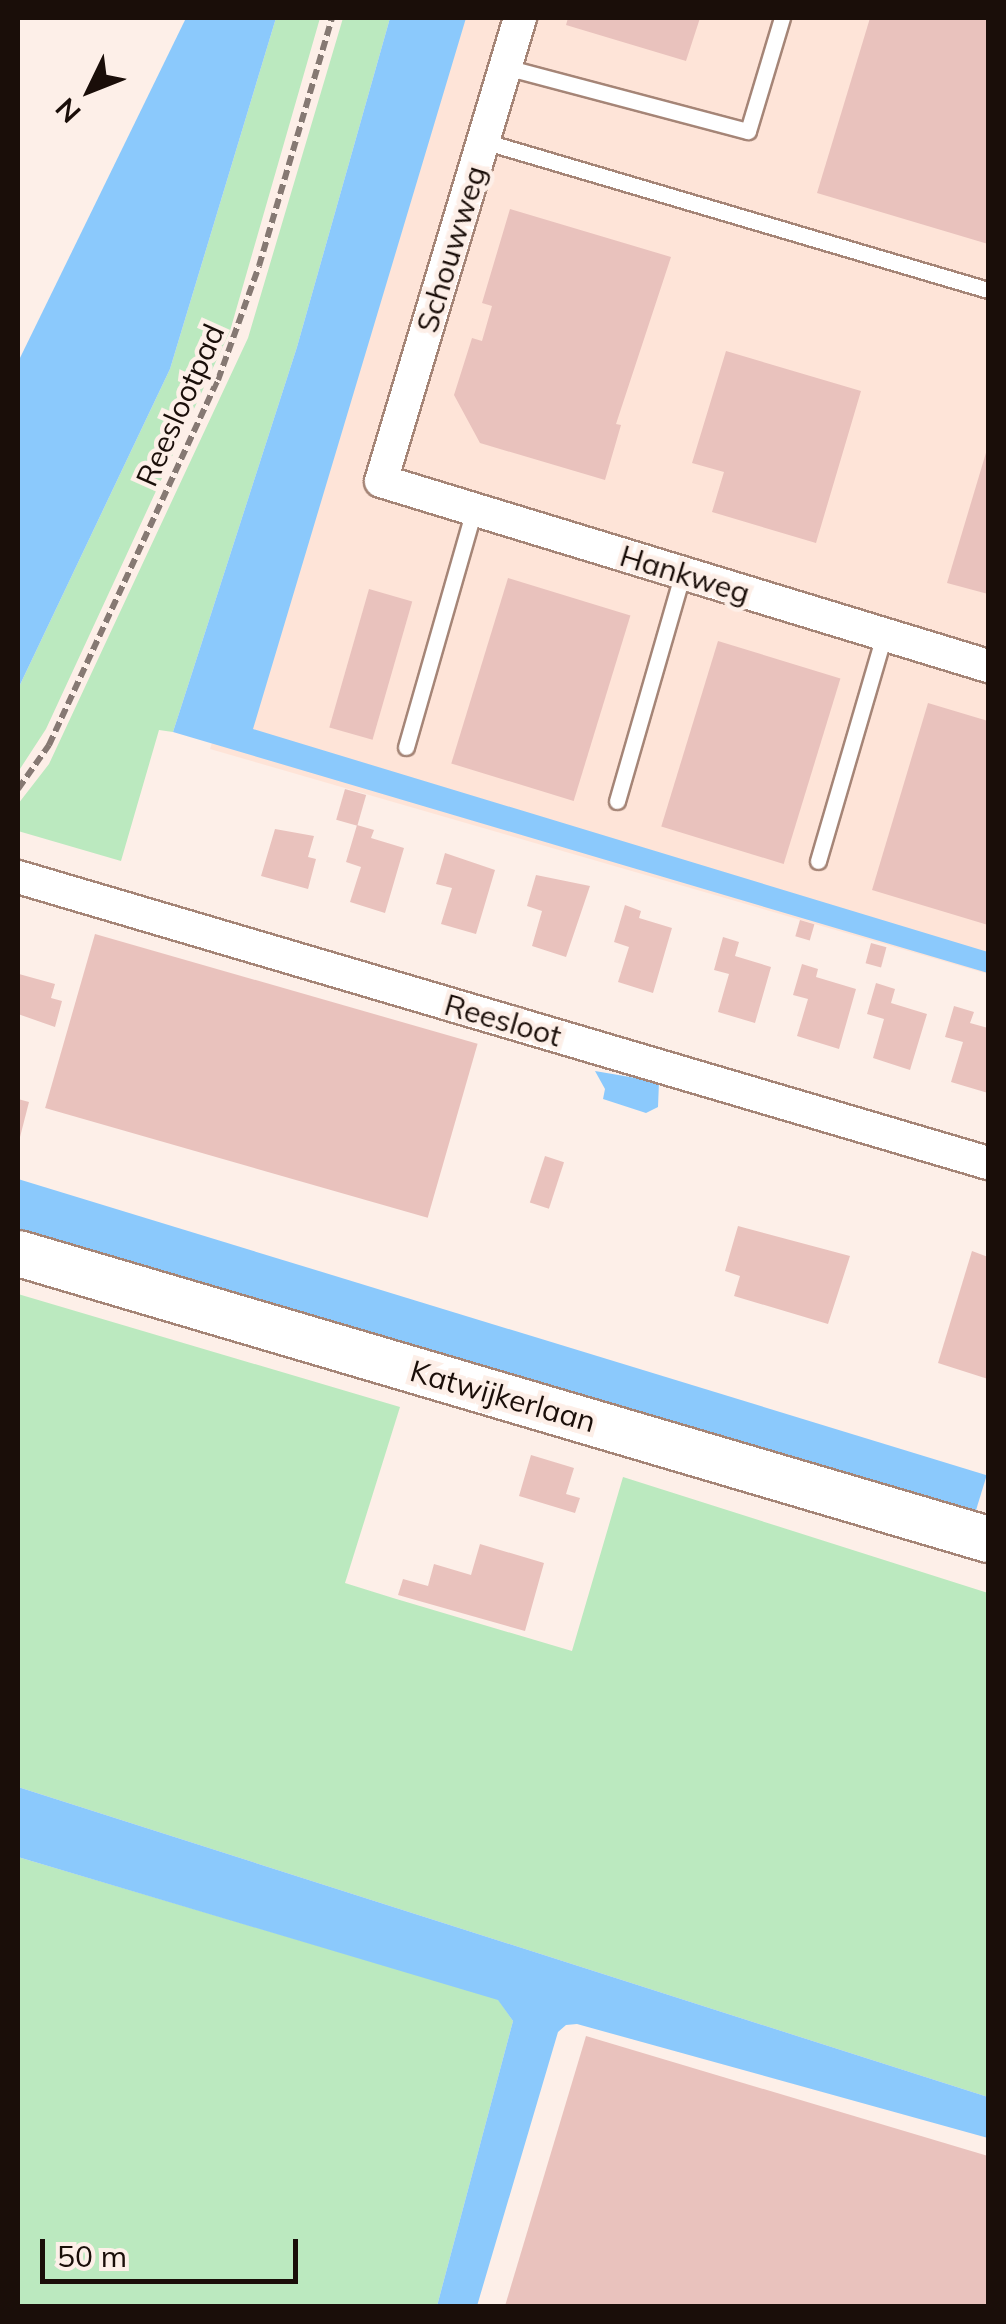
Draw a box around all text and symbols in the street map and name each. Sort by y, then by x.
north arrow [40,40,140,140]
text: N [48,91,88,130]
street label: Schouwweg [409,161,493,337]
street label: Reeslootpad [128,318,232,492]
street label: Hankweg [616,537,754,611]
street label: Reesloot [441,986,565,1054]
street label: Katwijkerlaan [406,1352,600,1440]
scale bar [45,2219,302,2281]
text: 50 m [57,2237,127,2275]

